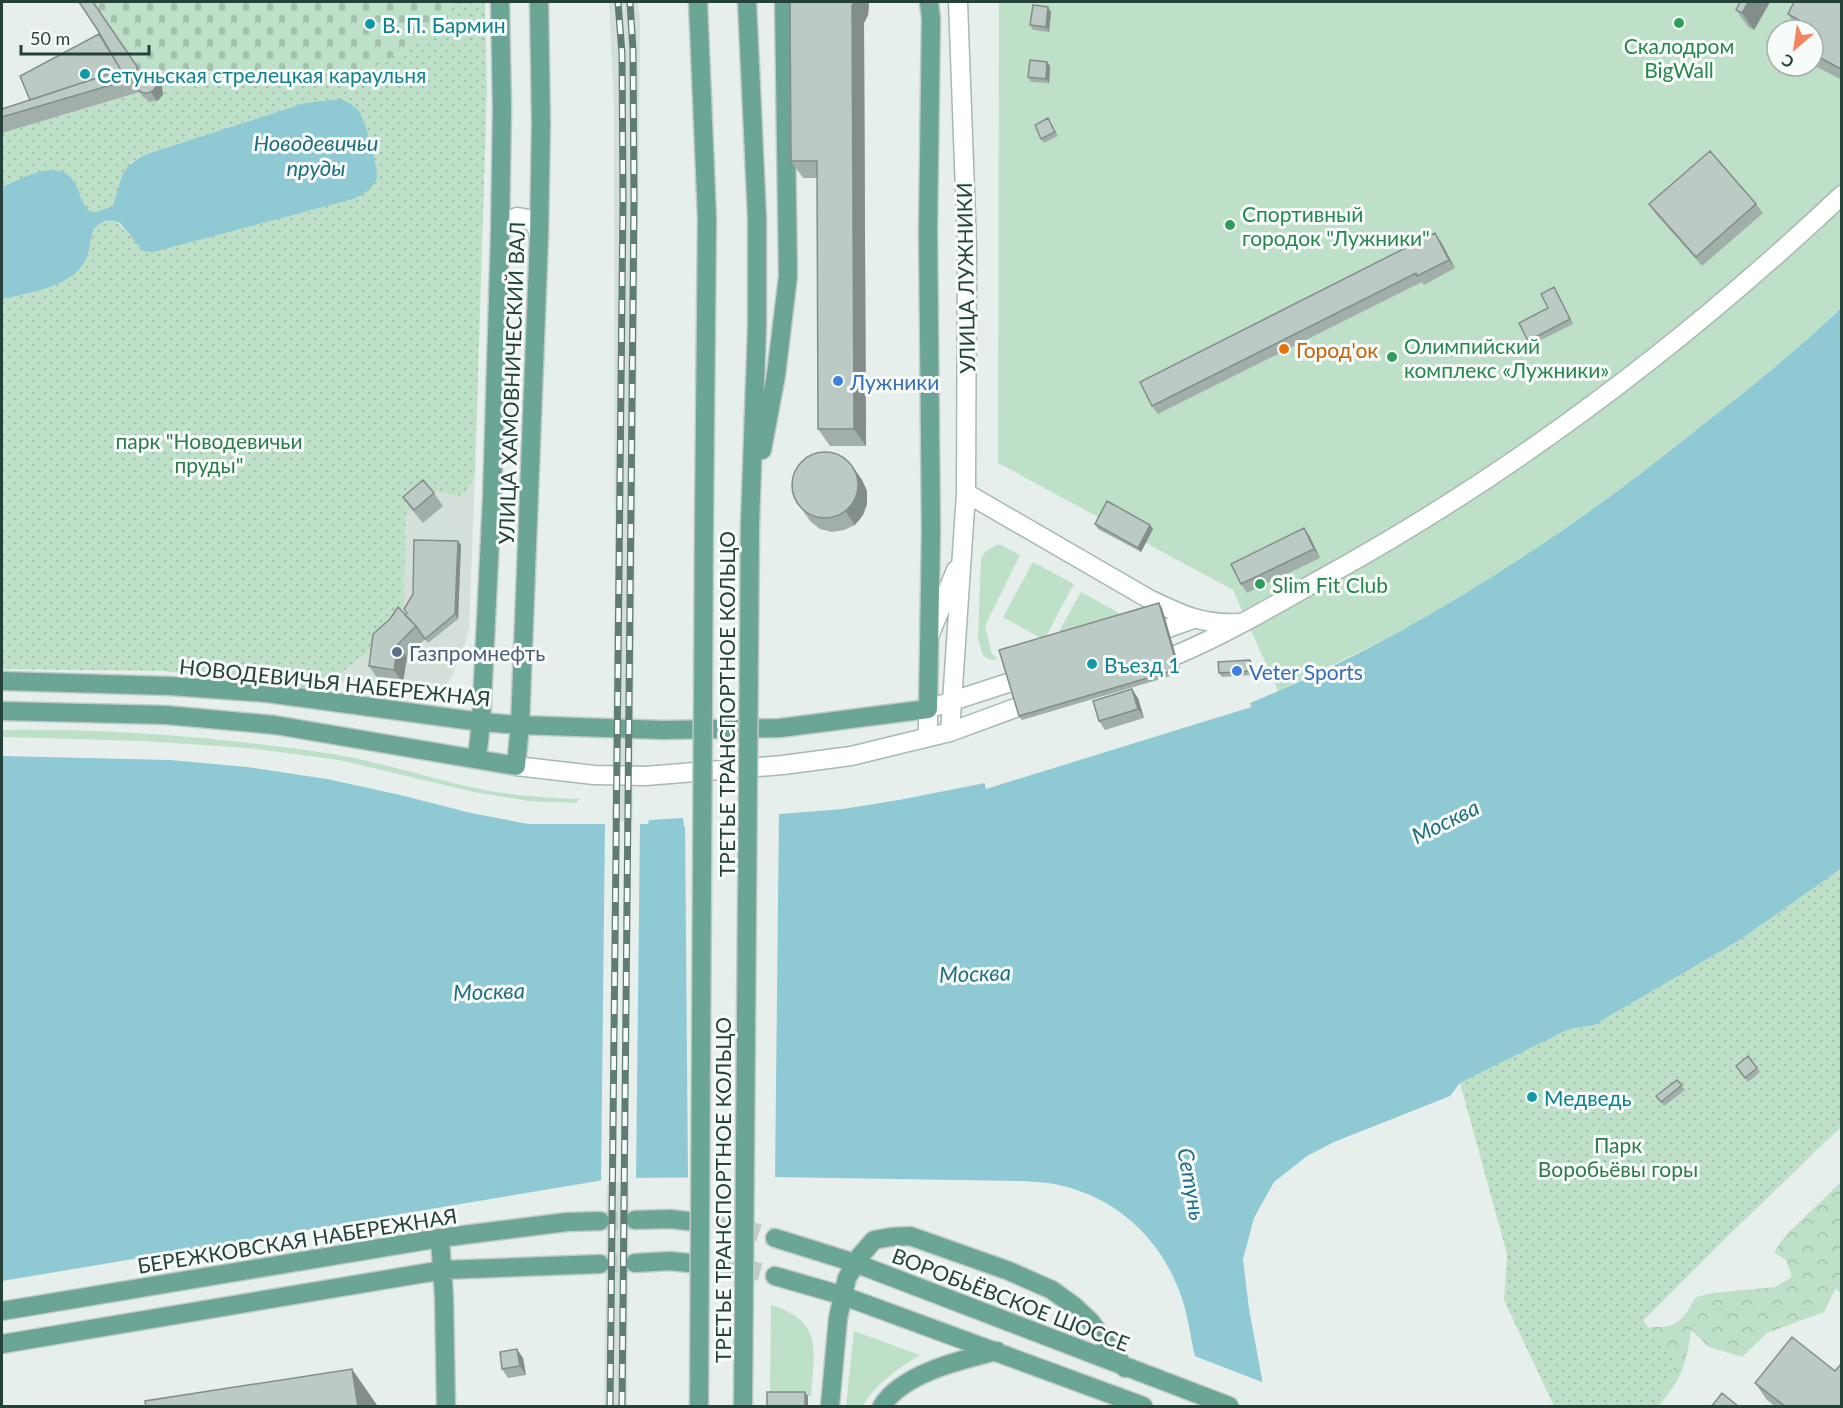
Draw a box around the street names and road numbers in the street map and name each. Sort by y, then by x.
street label: УЛИЦА ЛУЖНИКИ [951,182,979,374]
street label: УЛИЦА ХАМОВНИЧЕСКИЙ ВАЛ [493,221,529,545]
street label: ТРЕТЬЕ ТРАНСПОРТНОЕ КОЛЬЦО [714,531,739,877]
street label: НОВОДЕВИЧЬЯ НАБЕРЕЖНАЯ [178,653,492,711]
street label: ТРЕТЬЕ ТРАНСПОРТНОЕ КОЛЬЦО [710,1017,735,1363]
street label: БЕРЕЖКОВСКАЯ НАБЕРЕЖНАЯ [135,1202,459,1278]
street label: ВОРОБЬЁВСКОЕ ШОССЕ [889,1242,1133,1356]

